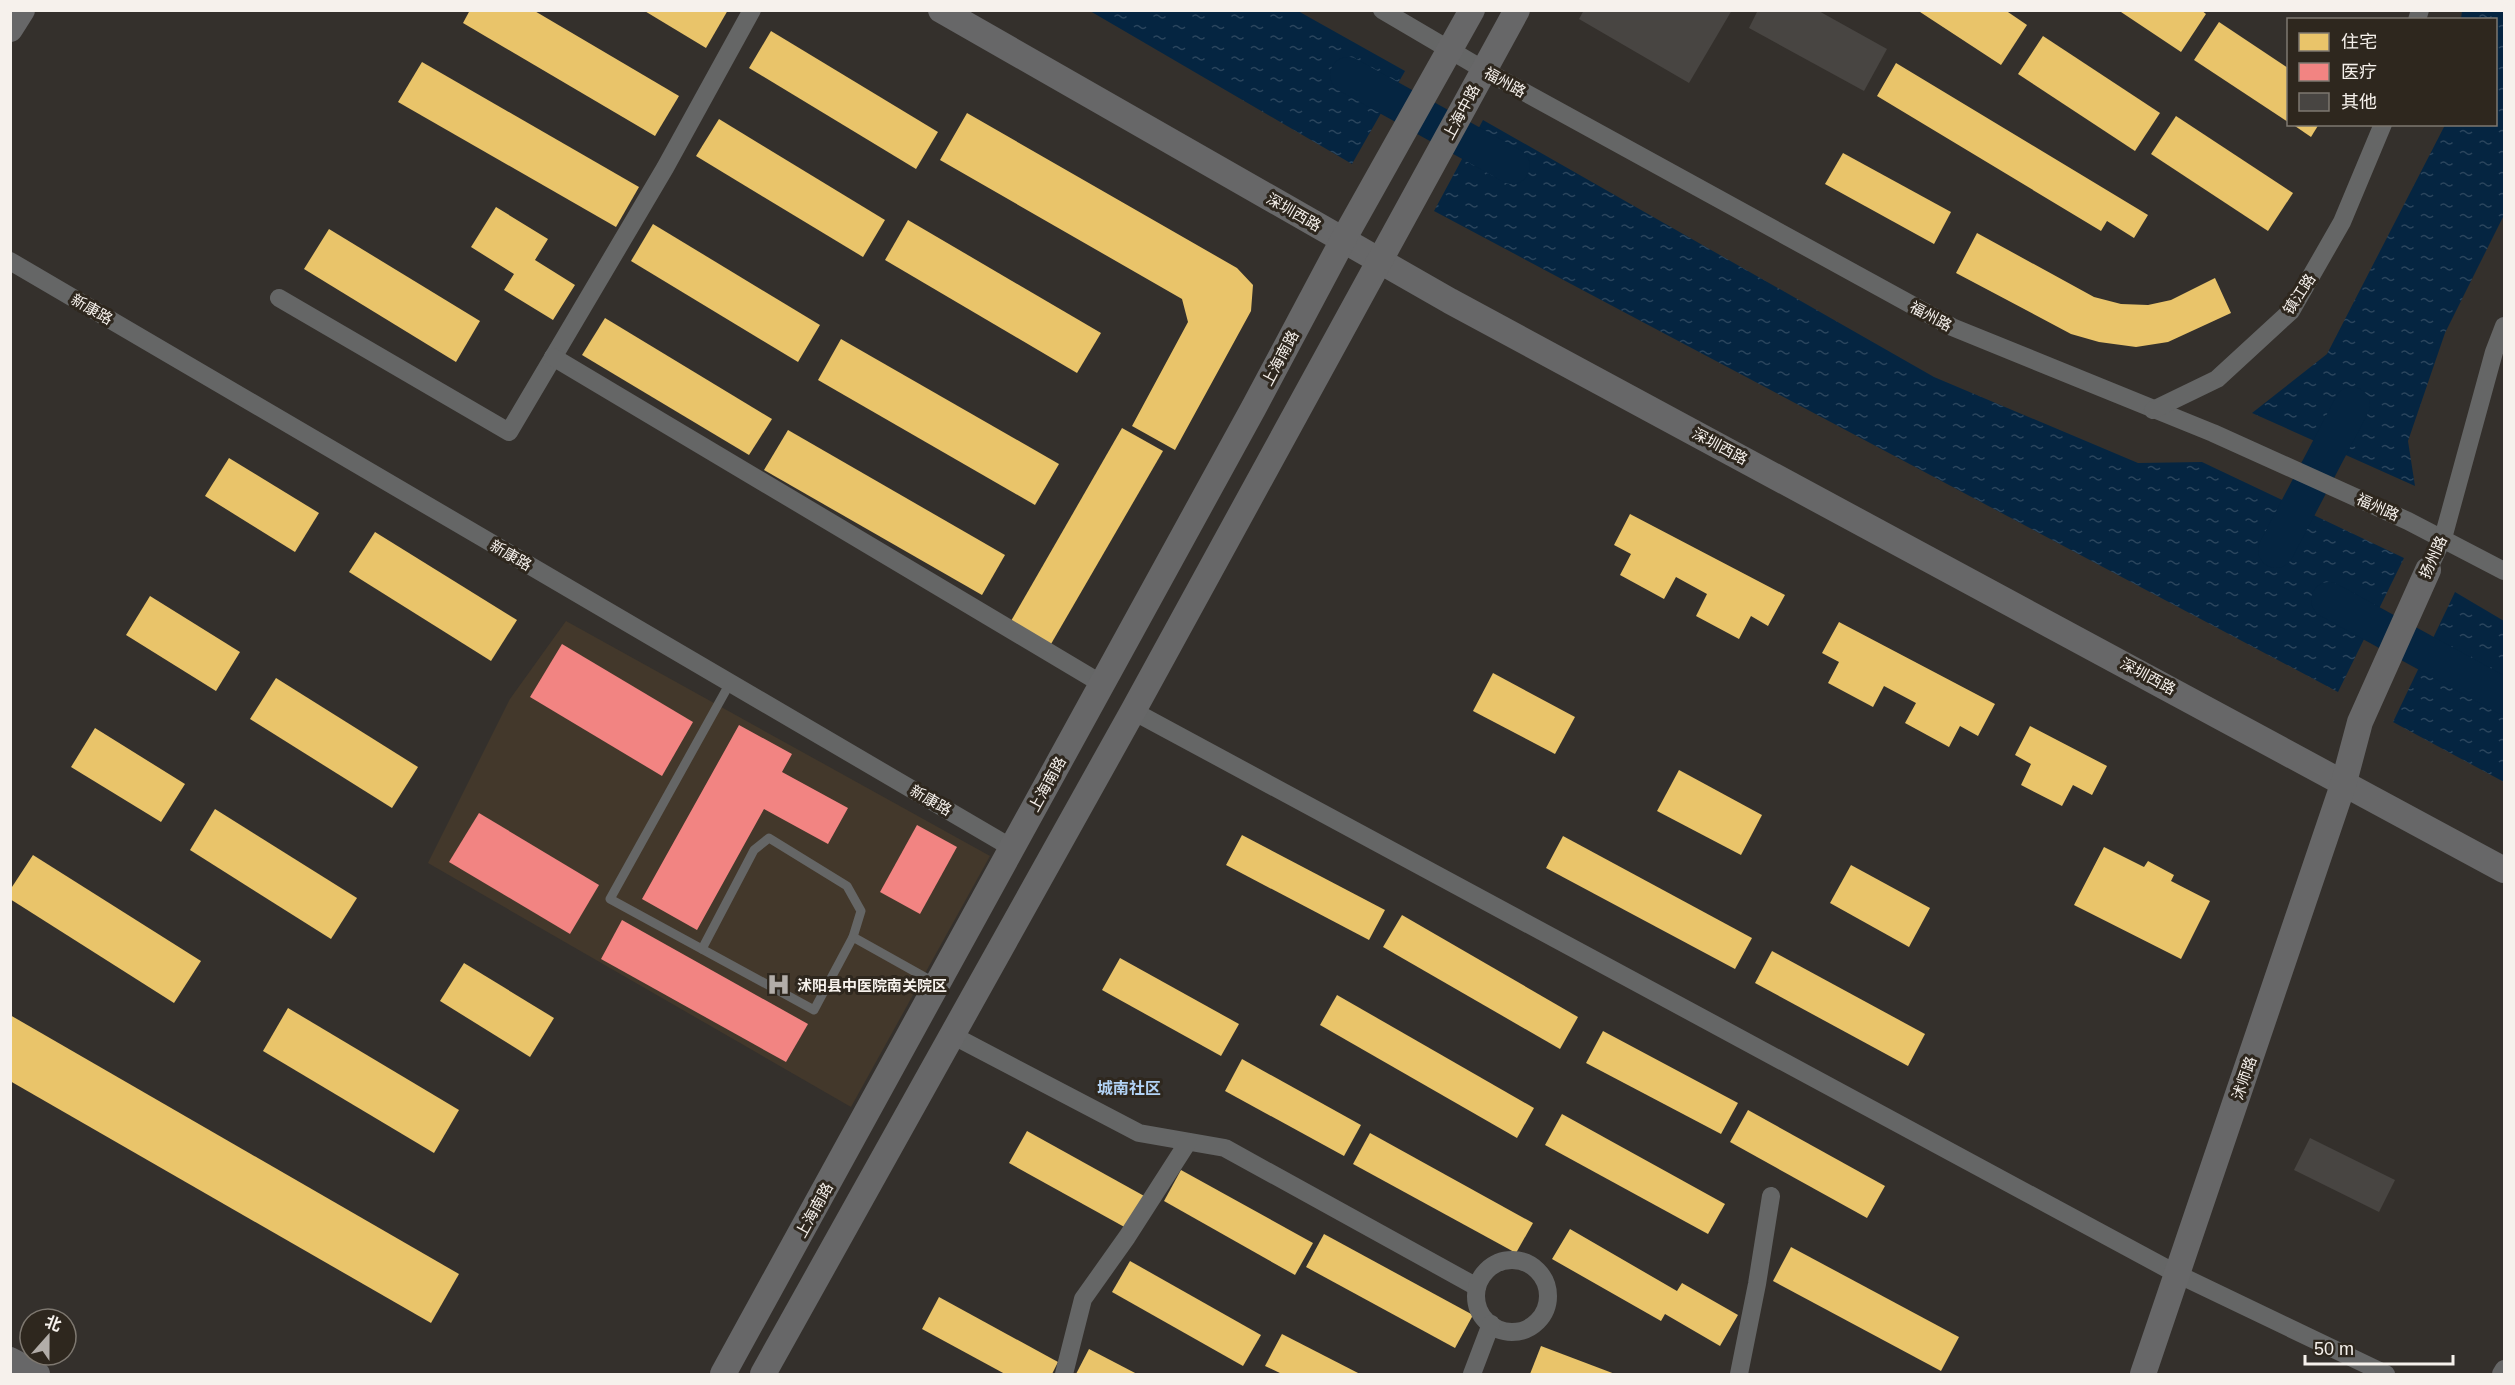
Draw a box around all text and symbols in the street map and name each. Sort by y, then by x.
legend [2287,18,2497,126]
text: 住宅 [2341,32,2377,52]
text: 医疗 [2341,62,2377,82]
street label: 福州路 [1481,64,1529,100]
street label: 上海中路 [1439,82,1483,142]
text: 其他 [2341,92,2377,112]
street label: 深圳西路 [1264,190,1324,234]
street label: 镇江路 [2280,270,2318,318]
street label: 新康路 [68,290,116,328]
street label: 福州路 [1907,298,1955,334]
street label: 上海南路 [1258,328,1302,388]
street label: 深圳西路 [1690,424,1750,468]
street label: 福州路 [2354,490,2402,524]
street label: 扬州路 [2416,533,2450,581]
street label: 新康路 [487,536,535,574]
street label: 深圳西路 [2118,654,2178,698]
street label: 上海南路 [1025,754,1069,814]
street label: 新康路 [907,781,955,819]
hospital icon: 沭阳县中医院南关院区 [766,972,792,998]
place label: 沭阳县中医院南关院区 [797,977,947,994]
street label: 沭师路 [2229,1054,2259,1102]
district label: 城南社区 [1097,1079,1161,1097]
street label: 上海南路 [792,1180,836,1240]
north arrow [18,1307,78,1367]
text: 北 [43,1313,64,1334]
scale bar [2305,1328,2454,1366]
text: 50 m [2314,1339,2354,1359]

